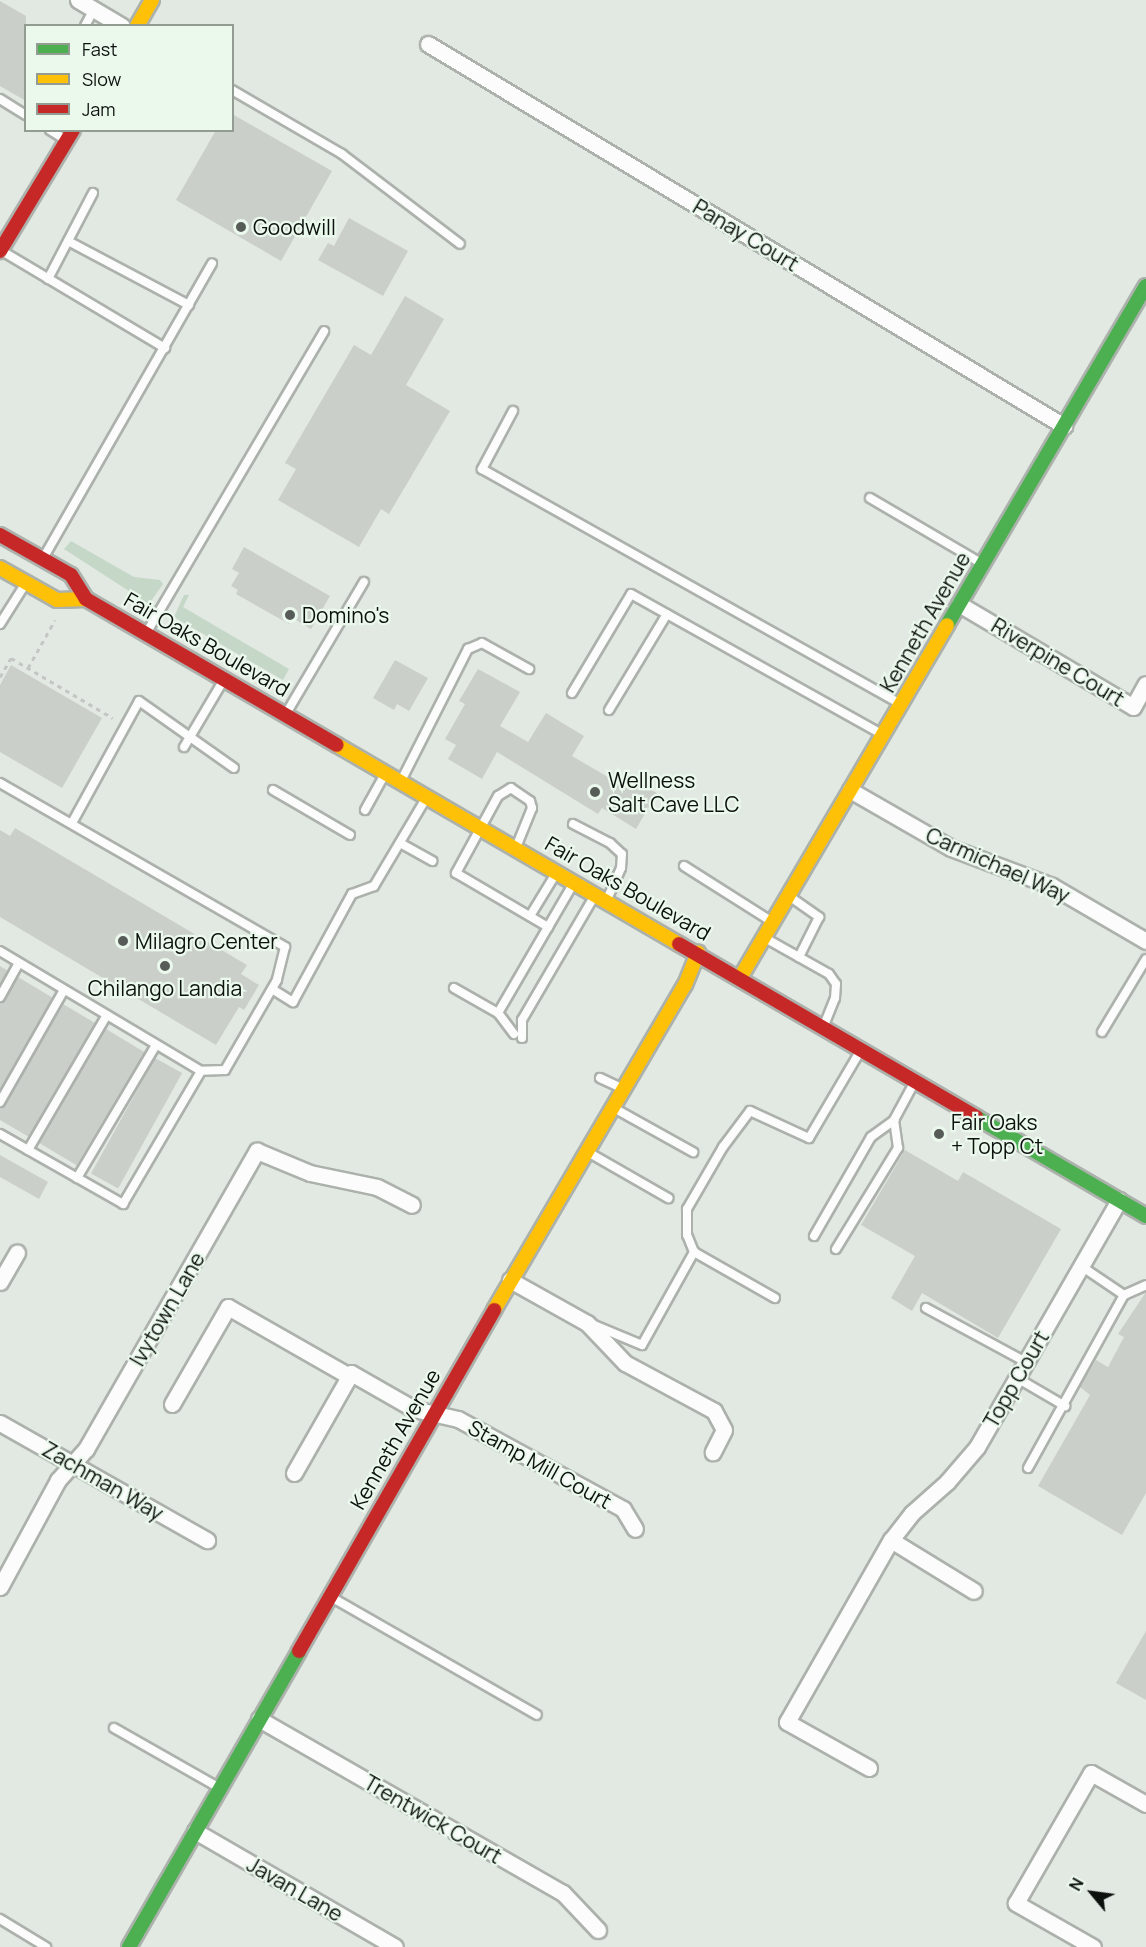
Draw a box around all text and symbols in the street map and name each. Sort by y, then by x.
legend [24,24,234,132]
text: Fast [82,37,117,61]
text: Slow [82,67,121,91]
text: Jam [82,97,116,121]
street label: Panay Court [689,194,803,276]
place label: Goodwill [253,214,336,240]
marker: Goodwill [234,220,248,234]
street label: Kenneth Avenue [875,547,975,697]
street label: Fair Oaks Boulevard [120,586,294,702]
place label: Domino's [302,602,389,628]
marker: Domino's [283,608,297,622]
street label: Riverpine Court [987,612,1129,712]
place label: Wellness Salt Cave LLC [608,767,740,817]
marker: Wellness Salt Cave LLC [586,783,604,801]
street label: Carmichael Way [922,822,1074,908]
street label: Fair Oaks Boulevard [541,830,715,946]
place label: Milagro Center [135,928,278,954]
marker: Milagro Center [116,934,130,948]
marker: Chilango Landia [158,959,172,973]
place label: Chilango Landia [88,975,242,1001]
place label: Fair Oaks + Topp Ct [951,1109,1043,1159]
marker: Fair Oaks + Topp Ct [932,1127,946,1141]
street label: Ivytown Lane [124,1248,210,1370]
street label: Topp Court [978,1326,1054,1432]
street label: Kenneth Avenue [345,1364,445,1514]
street label: Stamp Mill Court [464,1414,616,1514]
street label: Zachman Way [38,1436,168,1526]
street label: Trentwick Court [360,1769,506,1869]
street label: Javan Lane [243,1851,347,1927]
north arrow [1062,1863,1122,1923]
text: N [1064,1874,1089,1895]

